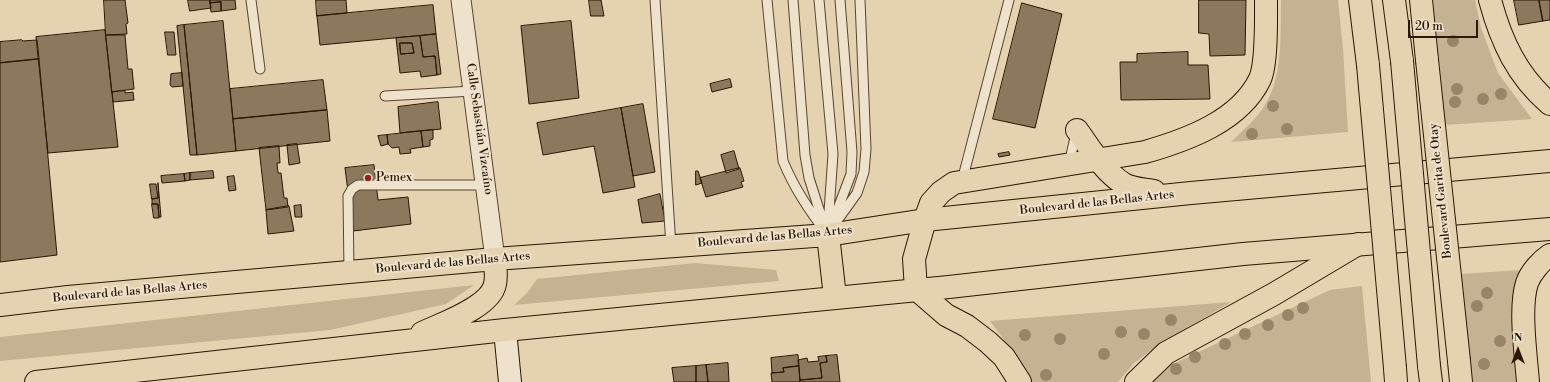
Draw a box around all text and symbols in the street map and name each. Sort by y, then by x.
scale bar [1410,12,1480,38]
text: 20 m [1415,19,1443,34]
street label: Calle Sebastián Vizcaíno [463,62,495,196]
street label: Boulevard Garita de Otay [1427,123,1455,259]
place label: Pemex [376,171,412,185]
marker: Pemex [363,173,373,183]
street label: Boulevard de las Bellas Artes [1019,188,1175,218]
street label: Boulevard de las Bellas Artes [697,223,853,251]
street label: Boulevard de las Bellas Artes [375,249,531,277]
street label: Boulevard de las Bellas Artes [52,278,208,306]
north arrow [1498,330,1538,370]
text: N [1514,331,1522,345]

